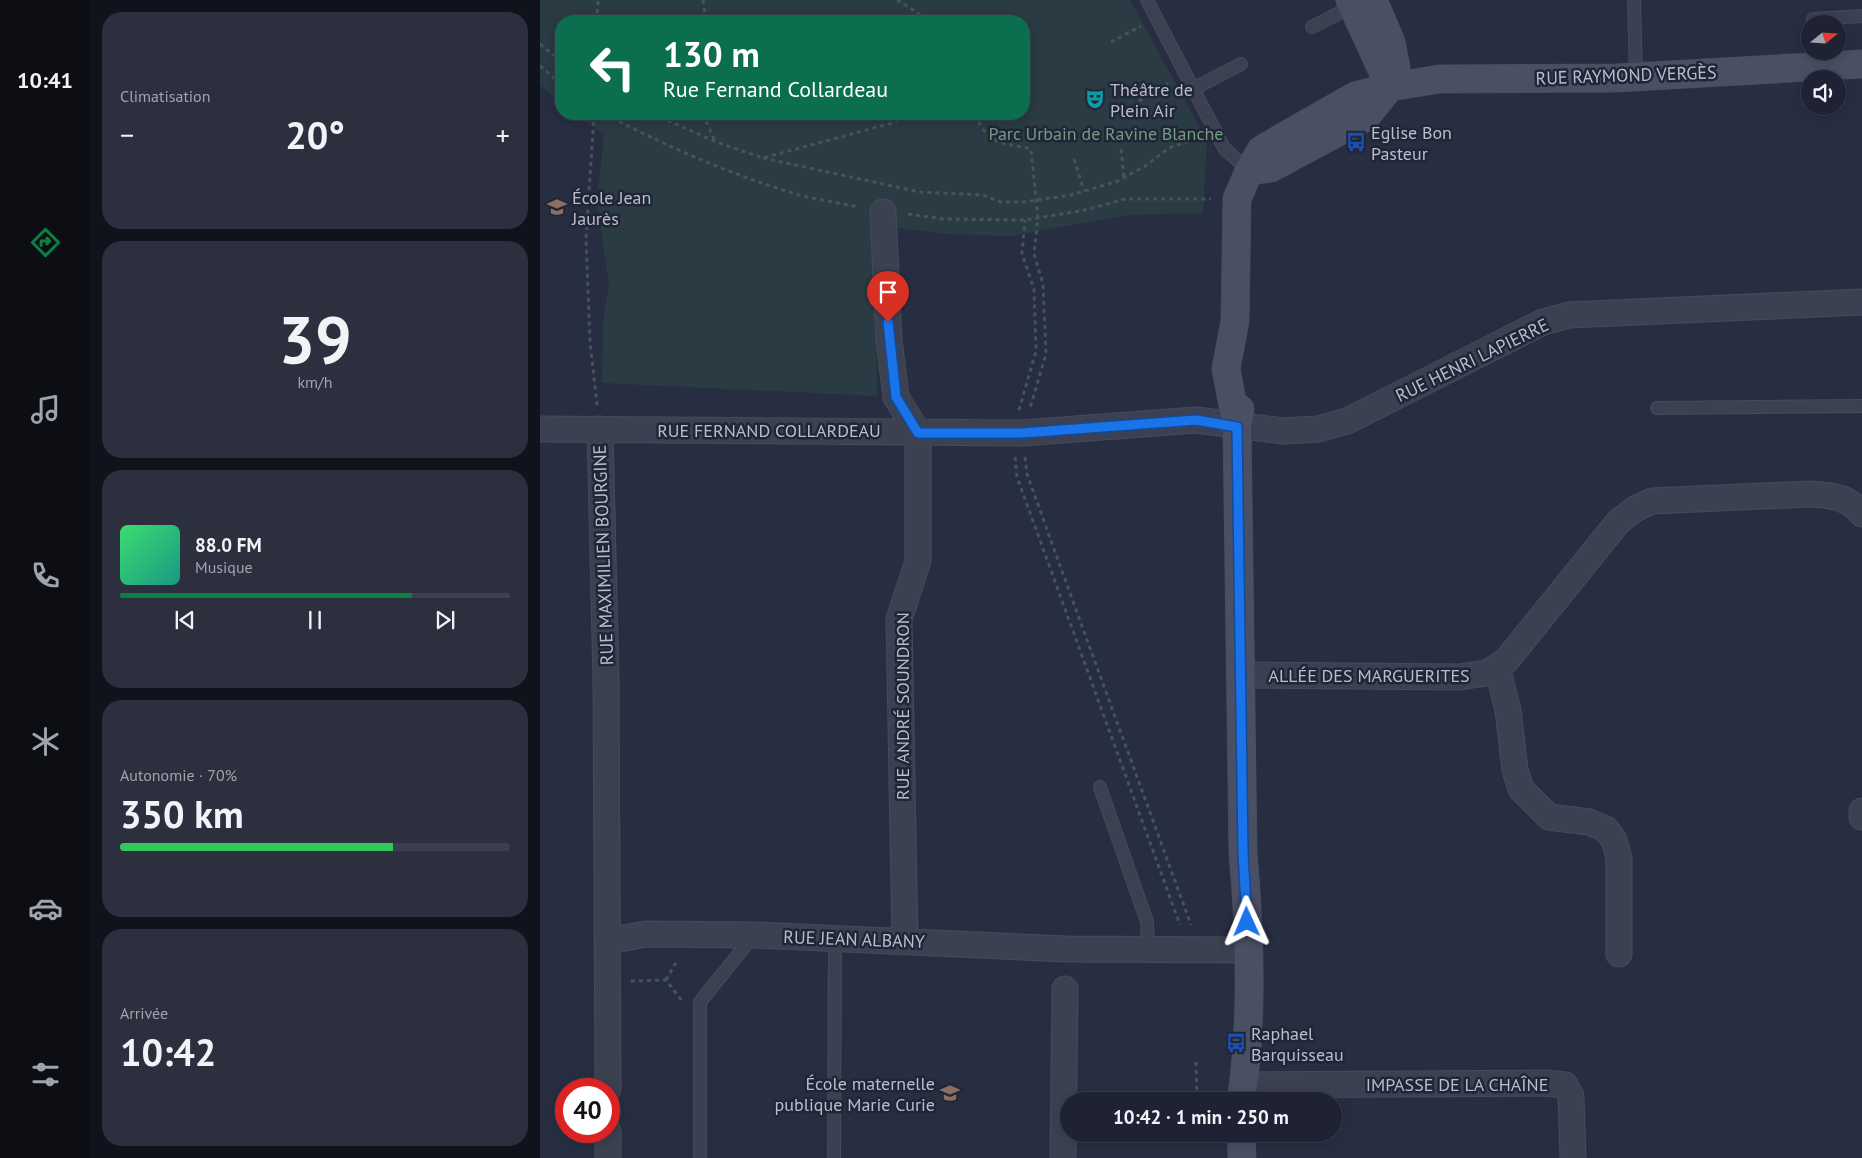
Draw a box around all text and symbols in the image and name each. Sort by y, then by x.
north arrow [1801,15,1846,60]
map controls [1801,15,1846,115]
text: 130 m [663,31,760,77]
icon: left [580,35,645,100]
street label: RUE RAYMOND VERGÈS [1535,60,1717,90]
text: 10:41 [17,66,73,94]
button: sound [1801,70,1846,115]
text: Rue Fernand Collardeau [663,75,888,103]
place label: Théâtre de Plein Air [1110,78,1193,122]
text: Climatisation [120,86,210,106]
theatre icon: Théâtre de Plein Air [1084,88,1106,110]
text: 20° [285,110,345,159]
text: − [120,116,134,153]
text: + [496,116,510,153]
place label: Eglise Bon Pasteur [1371,121,1452,165]
park label: Parc Urbain de Ravine Blanche [989,122,1224,145]
bus stop icon: Eglise Bon Pasteur [1345,131,1367,153]
place label: École Jean Jaurès [571,186,651,230]
school or university icon: École Jean Jaurès [546,196,568,218]
icon: directions [28,225,63,260]
pin [867,271,909,322]
icon: arrive [874,278,902,306]
text: 39 [278,297,352,381]
street label: RUE HENRI LAPIERRE [1392,313,1552,407]
text: km/h [297,372,333,392]
icon: music [28,392,63,427]
street label: RUE FERNAND COLLARDEAU [657,419,881,442]
street label: RUE MAXIMILIEN BOURGINE [588,444,618,666]
text: 88.0 FM [195,533,262,557]
text: Musique [195,557,253,577]
icon: phone [28,558,63,593]
icon: previous [171,606,199,634]
icon: pause [301,606,329,634]
icon: next [431,606,459,634]
street label: RUE ANDRÉ SOUNDRON [891,612,914,800]
street label: ALLÉE DES MARGUERITES [1268,664,1470,687]
icon: climate [28,724,63,759]
text: Autonomie · 70% [120,765,237,785]
text: 350 km [120,789,244,838]
icon: car [28,891,63,926]
position arrow [1220,895,1272,947]
street label: RUE JEAN ALBANY [783,925,925,953]
text: Arrivée [120,1003,168,1023]
place label: Raphael Barquisseau [1251,1022,1344,1066]
text: 10:42 [120,1027,216,1076]
bus stop icon: Raphael Barquisseau [1225,1032,1247,1054]
icon: filters [28,1057,63,1092]
place label: École maternelle publique Marie Curie [775,1072,935,1116]
street label: IMPASSE DE LA CHAÎNE [1366,1073,1548,1096]
speed limit sign: 40 [555,1078,620,1143]
school or university icon: École maternelle publique Marie Curie [939,1082,961,1104]
text: 10:42 · 1 min · 250 m [1113,1105,1289,1129]

